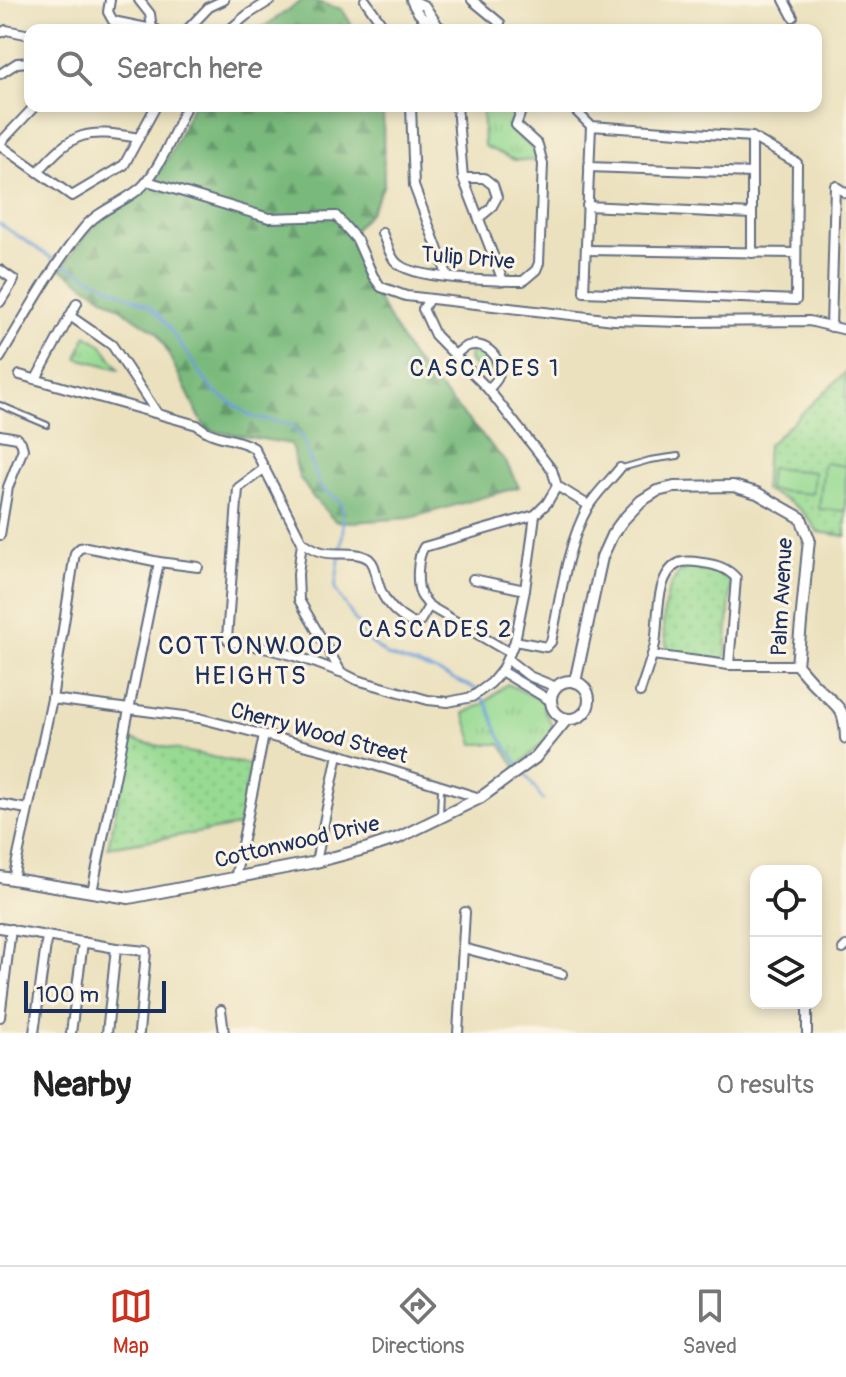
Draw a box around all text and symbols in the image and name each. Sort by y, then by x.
search box [24,24,822,112]
icon: search [52,46,96,90]
text: Search here [116,50,263,87]
street label: Tulip Drive [420,240,516,276]
district label: CASCADES 1 [410,354,560,383]
street label: Palm Avenue [765,537,799,657]
district label: CASCADES 2 [359,615,513,644]
district label: COTTONWOOD HEIGHTS [158,630,344,692]
street label: Cherry Wood Street [227,696,411,770]
street label: Cottonwood Drive [212,809,382,875]
map controls [750,865,822,1009]
button: locate [750,865,822,937]
button: layers [750,937,822,1009]
scale bar [24,977,166,1013]
text: 100 m [36,981,99,1009]
text: Nearby [32,1064,131,1107]
text: 0 results [717,1069,814,1101]
tab: Map [109,1284,153,1360]
tab: Directions [371,1284,464,1360]
tab: Saved [682,1284,737,1360]

